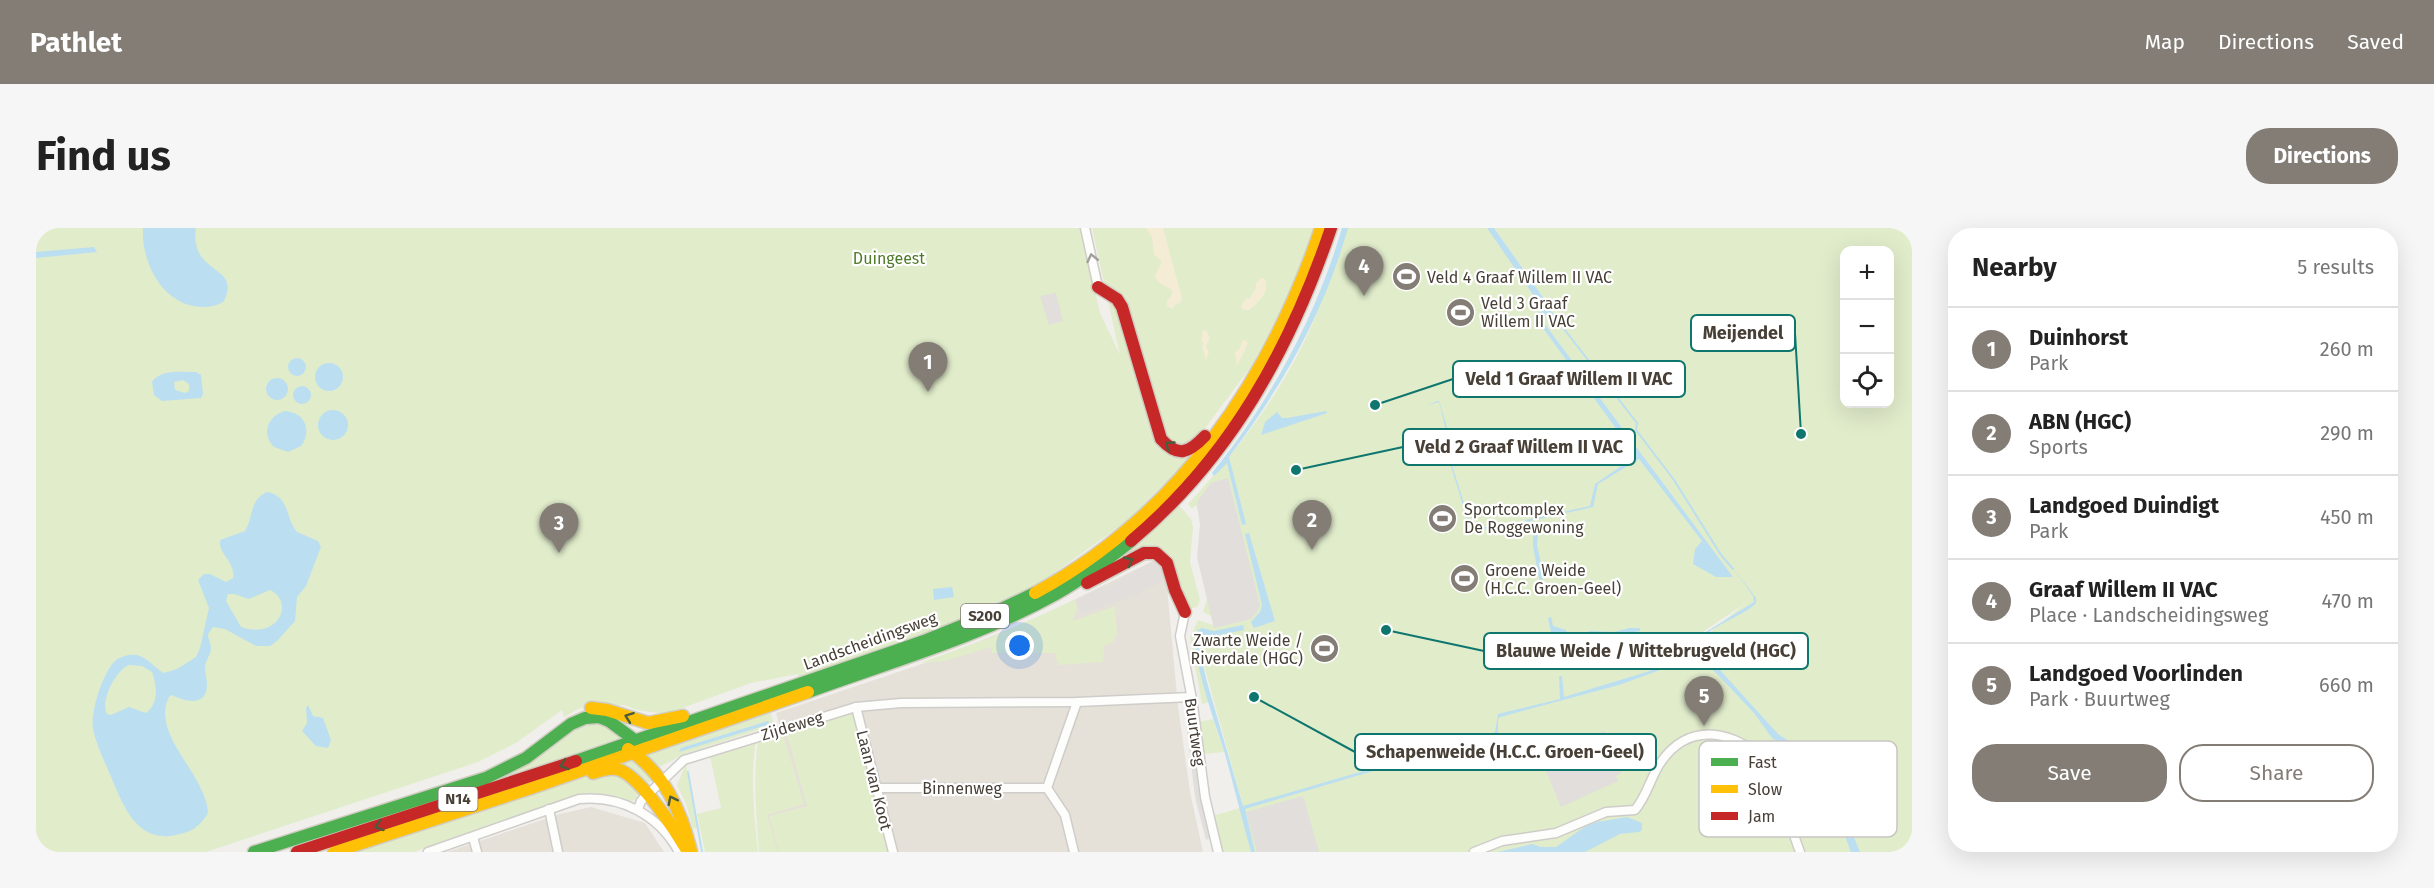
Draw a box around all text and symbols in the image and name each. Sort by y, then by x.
text: Pathlet [30,26,122,59]
text: Map [2145,29,2185,55]
text: Directions [2218,29,2314,55]
text: Saved [2347,29,2404,55]
button: Directions [2246,128,2398,184]
text: Find us [36,131,171,181]
map controls [1840,246,1894,408]
button: + [1840,246,1894,300]
pin: 4 [1344,247,1384,296]
park label: Duingeest [853,249,925,268]
text: Nearby [1972,252,2057,283]
one-way arrow [1086,253,1099,263]
text: 5 results [2297,255,2374,279]
sports icon: Veld 4 Graaf Willem II VAC [1390,261,1422,293]
place label: Veld 4 Graaf Willem II VAC [1427,268,1612,287]
place label: Veld 3 Graaf Willem II VAC [1481,294,1575,331]
sports icon: Veld 3 Graaf Willem II VAC [1444,296,1476,328]
button: − [1840,300,1894,354]
callout: Meijendel [1691,315,1795,351]
text: Meijendel [1703,322,1784,344]
text: Duinhorst [2029,324,2128,351]
text: 1 [1987,337,1996,361]
text: 260 m [2320,337,2374,361]
pin: 1 [908,342,948,392]
text: Park [2029,351,2068,375]
button: locate [1840,354,1894,408]
callout: Veld 1 Graaf Willem II VAC [1453,361,1685,397]
text: Veld 1 Graaf Willem II VAC [1464,368,1673,390]
text: ABN (HGC) [2029,408,2131,435]
text: 2 [1986,421,1997,445]
text: 290 m [2320,421,2374,445]
callout: Veld 2 Graaf Willem II VAC [1403,429,1635,465]
text: Sports [2029,435,2088,459]
text: Veld 2 Graaf Willem II VAC [1414,436,1624,458]
one-way arrow [1165,441,1176,452]
text: Landgoed Duindigt [2029,492,2219,519]
pin: 2 [1292,500,1332,550]
place label: Sportcomplex De Roggewoning [1464,500,1584,537]
sports icon: Sportcomplex De Roggewoning [1427,502,1459,534]
pin: 3 [540,504,578,553]
text: 3 [1986,505,1997,529]
text: 450 m [2320,505,2374,529]
text: Park [2029,519,2068,543]
one-way arrow [1123,557,1134,569]
place label: Groene Weide (H.C.C. Groen-Geel) [1485,561,1621,598]
sports icon: Groene Weide (H.C.C. Groen-Geel) [1448,563,1480,595]
text: Graaf Willem II VAC [2029,576,2218,603]
text: 4 [1986,589,1997,613]
text: 470 m [2322,589,2374,613]
text: Place · Landscheidingsweg [2029,603,2268,627]
road number: S200 [961,604,1009,628]
street label: Landscheidingsweg [801,608,940,674]
your location [1005,631,1034,660]
place label: Zwarte Weide / Riverdale (HGC) [1191,631,1303,668]
sports icon: Zwarte Weide / Riverdale (HGC) [1308,633,1340,665]
callout: Blauwe Weide / Wittebrugveld (HGC) [1484,633,1808,669]
text: Blauwe Weide / Wittebrugveld (HGC) [1496,640,1796,662]
text: Landgoed Voorlinden [2029,660,2243,687]
text: 5 [1986,673,1997,697]
text: 660 m [2319,673,2374,697]
pin: 5 [1684,676,1724,726]
text: Park · Buurtweg [2029,687,2170,711]
street label: Buurtweg [1181,697,1209,768]
street label: Zijdeweg [759,707,826,744]
one-way arrow [624,712,634,725]
street label: Laan van Koot [852,728,896,832]
callout: Schapenweide (H.C.C. Groen-Geel) [1355,734,1656,770]
text: Schapenweide (H.C.C. Groen-Geel) [1366,741,1644,763]
legend [1699,741,1897,837]
button: Save [1972,744,2167,802]
button: Share [2179,744,2374,802]
text: Fast [1748,753,1777,772]
one-way arrow [559,757,570,770]
street label: Binnenweg [922,779,1002,798]
text: Slow [1748,780,1783,799]
road number: N14 [438,787,478,811]
one-way arrow [668,795,680,806]
text: Jam [1748,807,1775,826]
one-way arrow [374,819,385,831]

